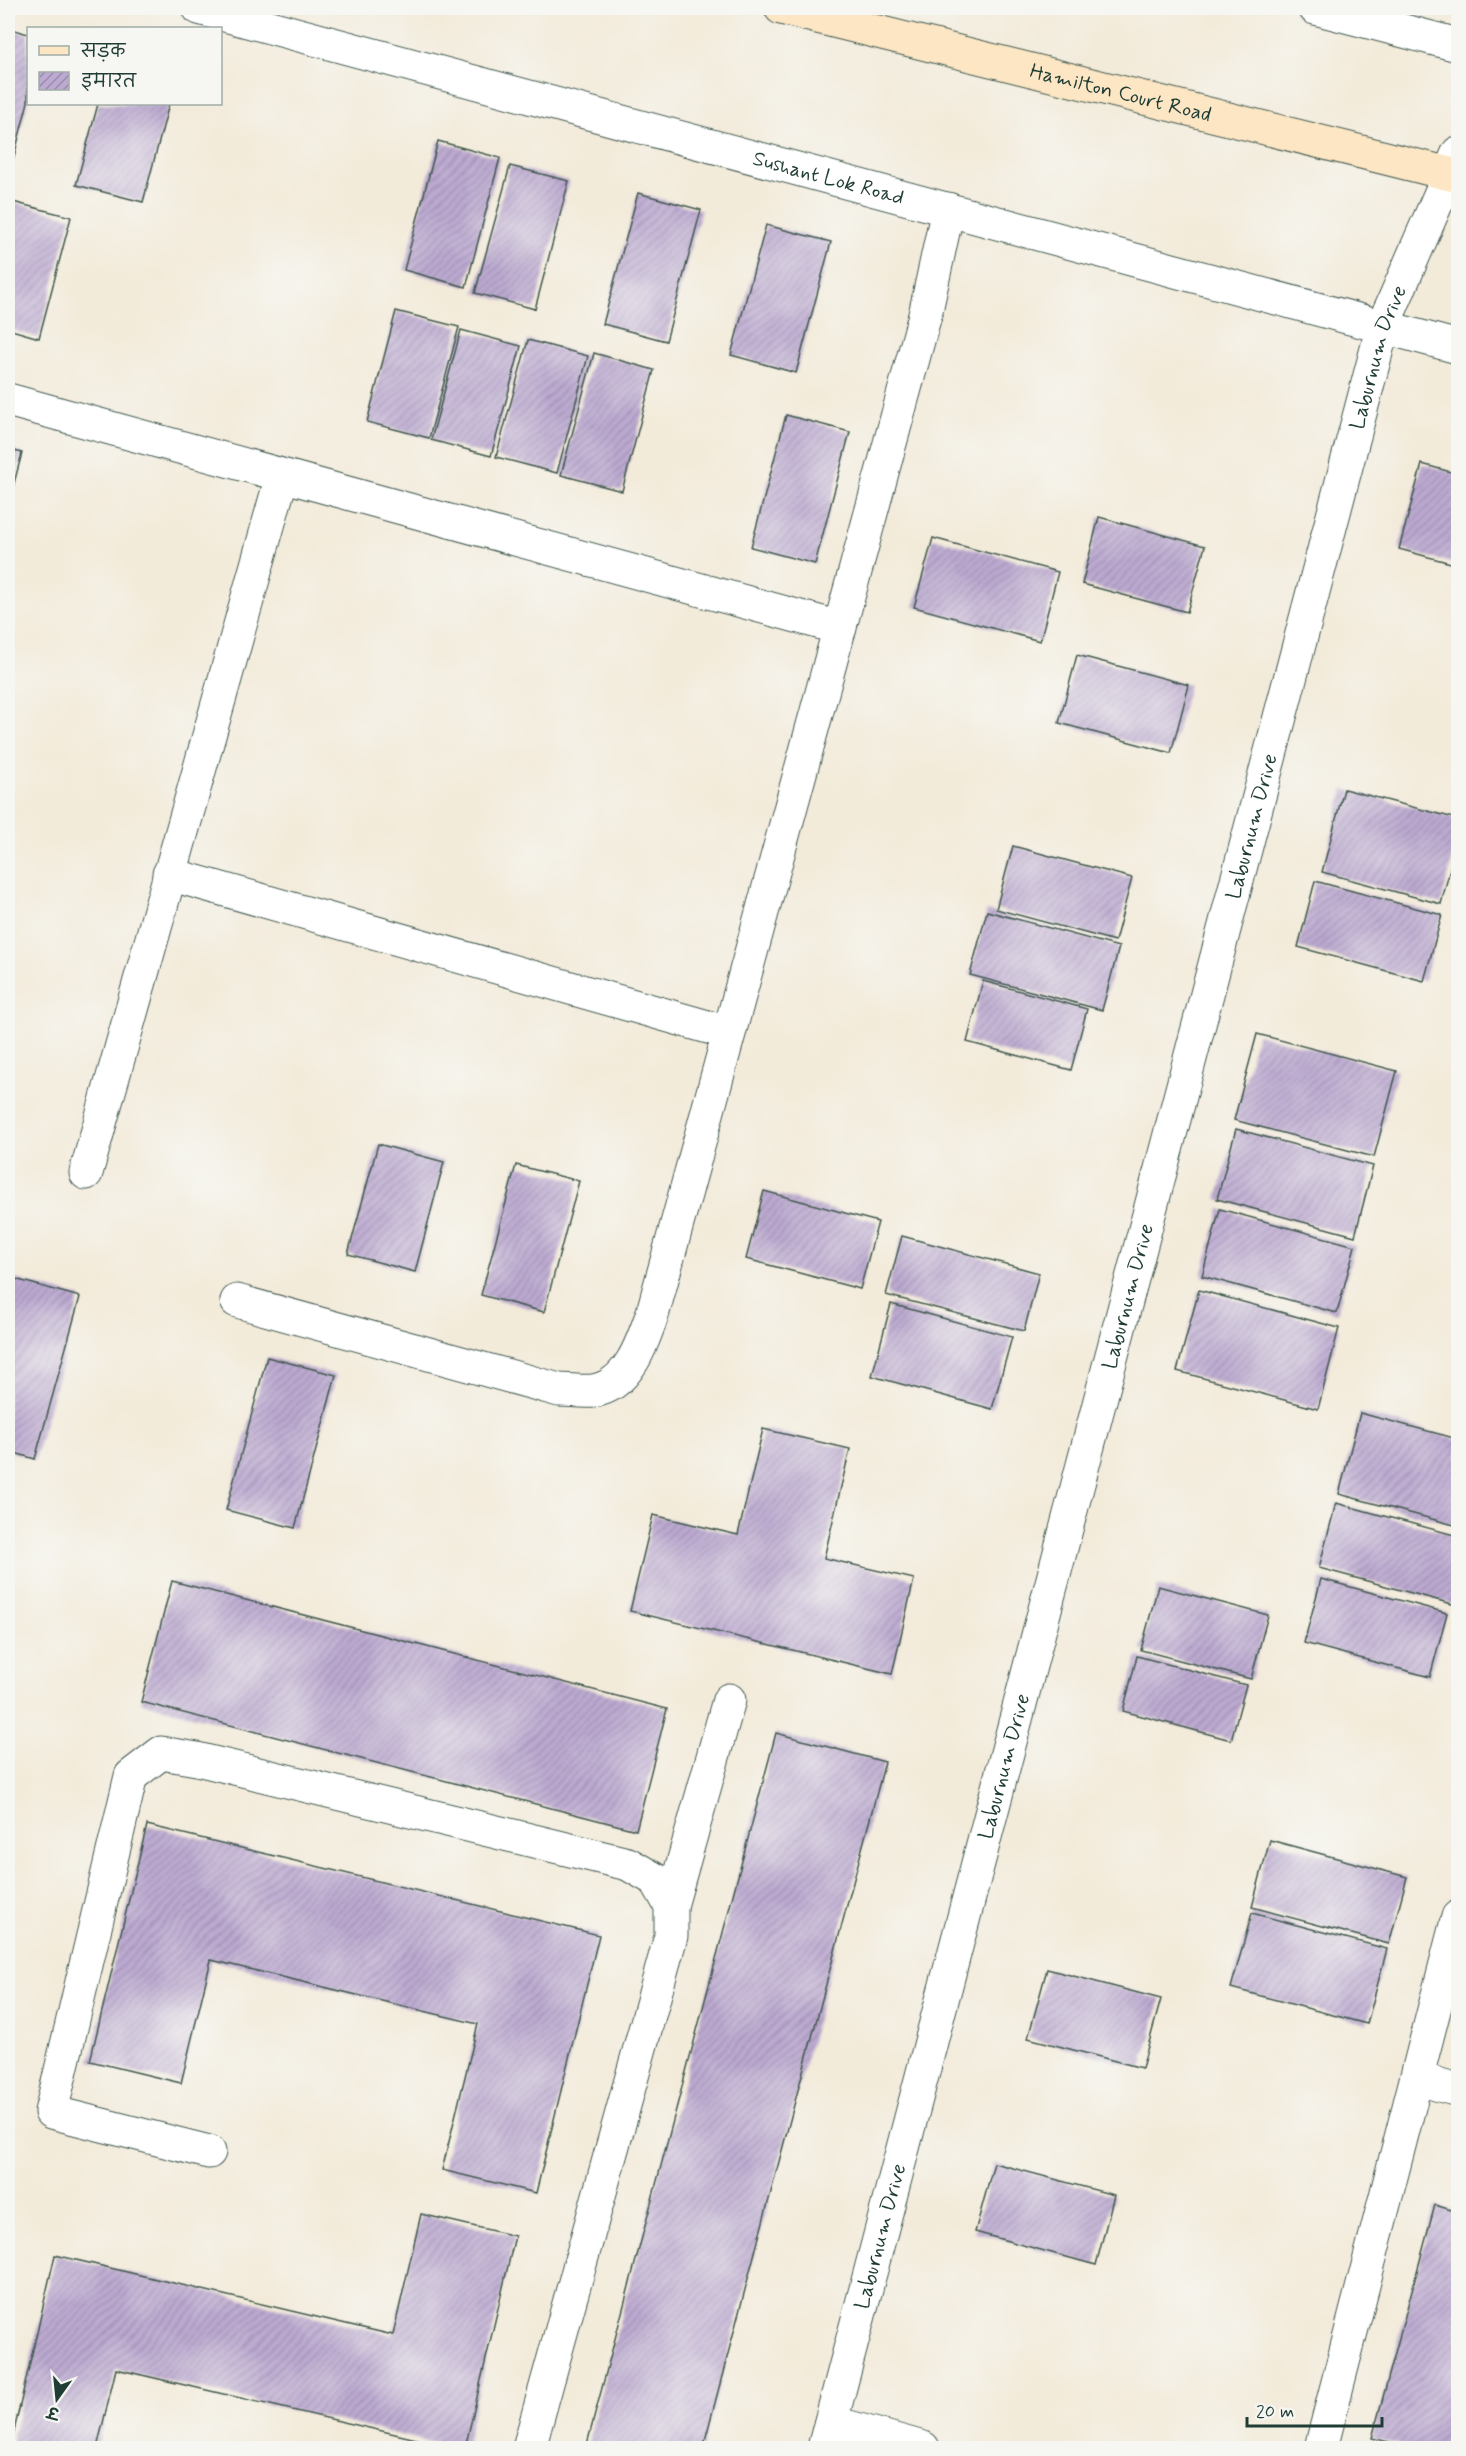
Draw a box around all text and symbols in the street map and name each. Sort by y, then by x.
legend [27,27,222,105]
text: सड़क [80,40,126,64]
street label: Hamilton Court Road [1027,57,1214,129]
text: इमारत [81,70,137,94]
street label: Sushant Lok Road [750,145,907,212]
street label: Laburnum Drive [1343,281,1414,432]
street label: Laburnum Drive [1220,751,1285,902]
street label: Laburnum Drive [1096,1221,1161,1372]
street label: Laburnum Drive [972,1691,1037,1842]
street label: Laburnum Drive [848,2161,913,2312]
north arrow [27,2369,87,2429]
scale bar [1247,2390,1382,2428]
text: उ [44,2400,63,2424]
text: 20 m [1256,2400,1294,2424]

